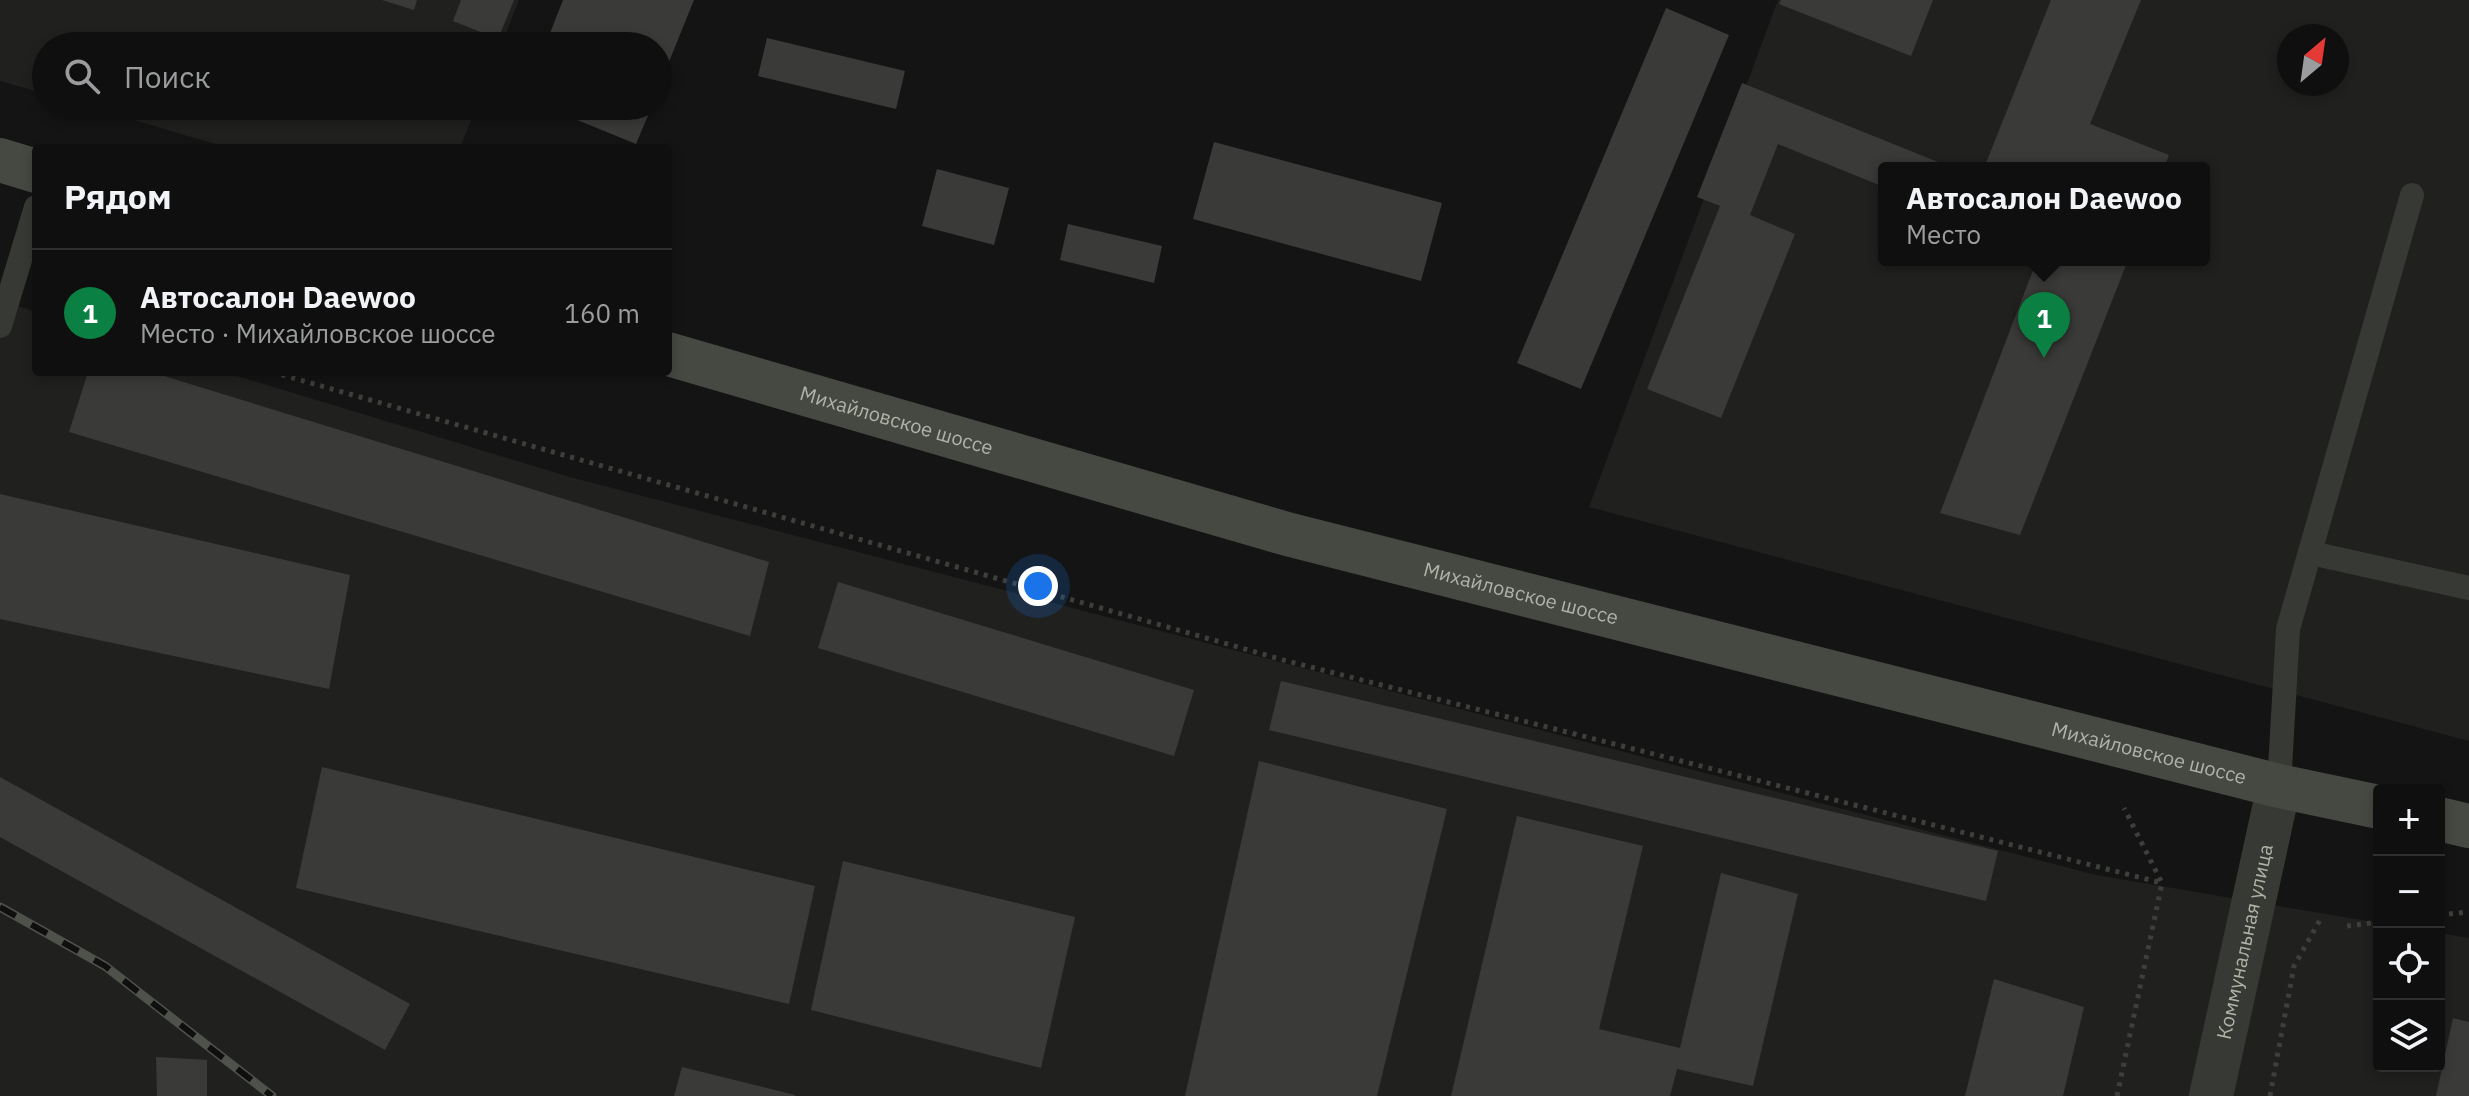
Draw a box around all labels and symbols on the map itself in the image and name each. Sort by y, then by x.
north arrow [2277,24,2349,96]
pin: 1 [2018,292,2070,358]
street label: Михайловское шоссе [797,379,996,461]
street label: Михайловское шоссе [1421,555,1621,631]
your location [1018,566,1058,606]
street label: Михайловское шоссе [2049,715,2249,790]
street label: Коммунальная улица [2210,841,2279,1042]

